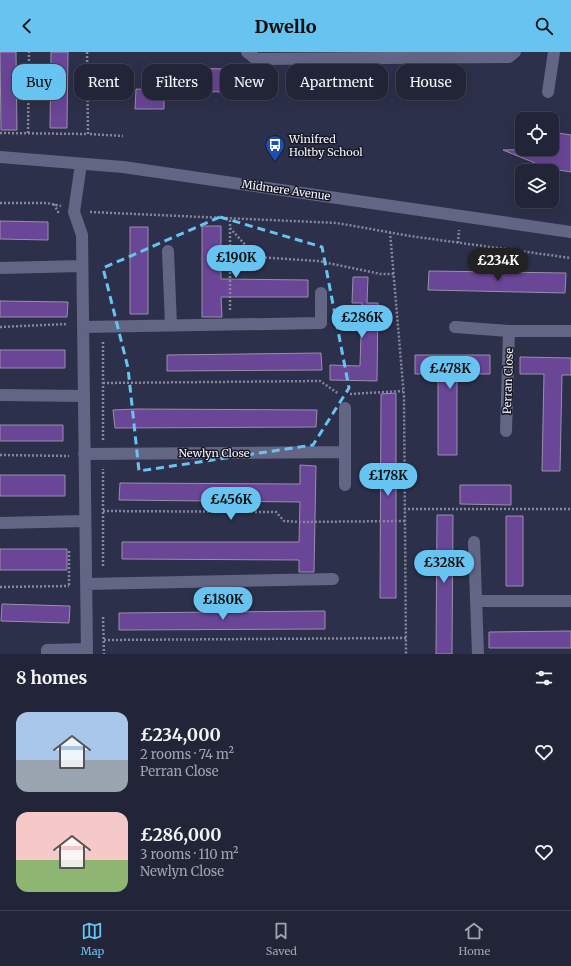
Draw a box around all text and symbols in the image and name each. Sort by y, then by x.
icon: back [16,15,38,37]
text: Dwello [254,15,317,38]
icon: search [533,15,555,37]
chip: Buy [12,64,66,100]
chip: Rent [74,64,134,100]
chip: Filters [142,64,212,100]
chip: New [220,64,278,100]
chip: Apartment [286,64,388,100]
chip: House [396,64,466,100]
map controls [515,112,559,208]
button: locate [515,112,559,156]
place label: Winifred Holtby School [288,132,363,159]
bus stop icon: Winifred Holtby School [264,134,286,162]
button: layers [515,164,559,208]
street label: Midmere Avenue [241,177,331,203]
pin: £190K [208,245,264,279]
pin: £234K [470,248,526,282]
text: £190K [216,249,256,266]
text: £234K [477,252,519,269]
pin: £286K [334,305,390,339]
text: £286K [341,309,383,326]
street label: Perran Close [500,347,516,414]
pin: £478K [422,356,478,390]
text: £478K [429,360,471,377]
street label: Newlyn Close [178,446,250,460]
pin: £178K [360,463,416,497]
text: £178K [368,467,408,484]
pin: £456K [203,487,259,521]
text: £456K [210,491,252,508]
pin: £328K [416,550,472,584]
text: £328K [423,554,465,571]
pin: £180K [195,587,251,621]
text: £180K [203,591,243,608]
text: 8 homes [16,667,87,689]
icon: filters [533,667,555,689]
text: £234,000 [140,724,221,746]
icon: home [48,728,96,776]
icon: heart [533,741,555,763]
text: 2 rooms · 74 m² [140,746,234,763]
text: Perran Close [140,763,218,780]
text: £286,000 [140,824,222,846]
icon: home [48,828,96,876]
icon: heart [533,841,555,863]
text: 3 rooms · 110 m² [140,846,239,863]
text: Newlyn Close [140,863,224,880]
tab: Map [81,920,104,958]
tab: Saved [266,920,297,958]
tab: Home [459,920,490,958]

